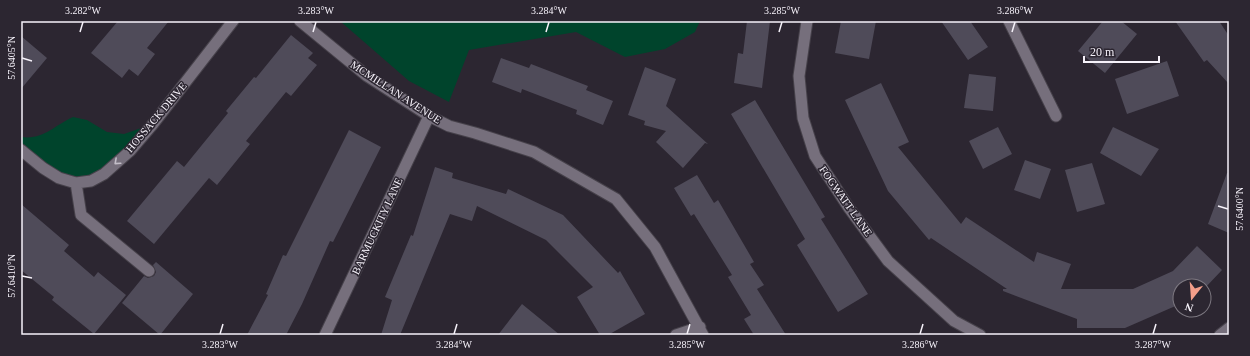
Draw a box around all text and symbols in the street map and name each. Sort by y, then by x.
text: 3.282°W [65,5,102,16]
text: 3.283°W [298,5,335,16]
text: 3.284°W [531,5,568,16]
text: 3.285°W [764,5,801,16]
text: 3.286°W [997,5,1034,16]
text: 57.6405°N [6,36,17,80]
scale bar [1084,38,1159,64]
text: 20 m [1090,45,1115,59]
street label: MCMILLAN AVENUE [348,58,444,126]
street label: HOSSACK DRIVE [123,79,189,154]
one-way arrow [114,157,121,164]
street label: FOGWATT LANE [817,163,875,239]
street label: BARMUCKITY LANE [349,175,405,276]
text: 57.6400°N [1234,187,1245,231]
text: 57.6410°N [6,254,17,298]
north arrow [1172,278,1212,318]
text: N [1183,301,1195,314]
text: 3.283°W [202,339,239,350]
text: 3.284°W [436,339,473,350]
text: 3.285°W [669,339,706,350]
text: 3.286°W [902,339,939,350]
text: 3.287°W [1135,339,1172,350]

